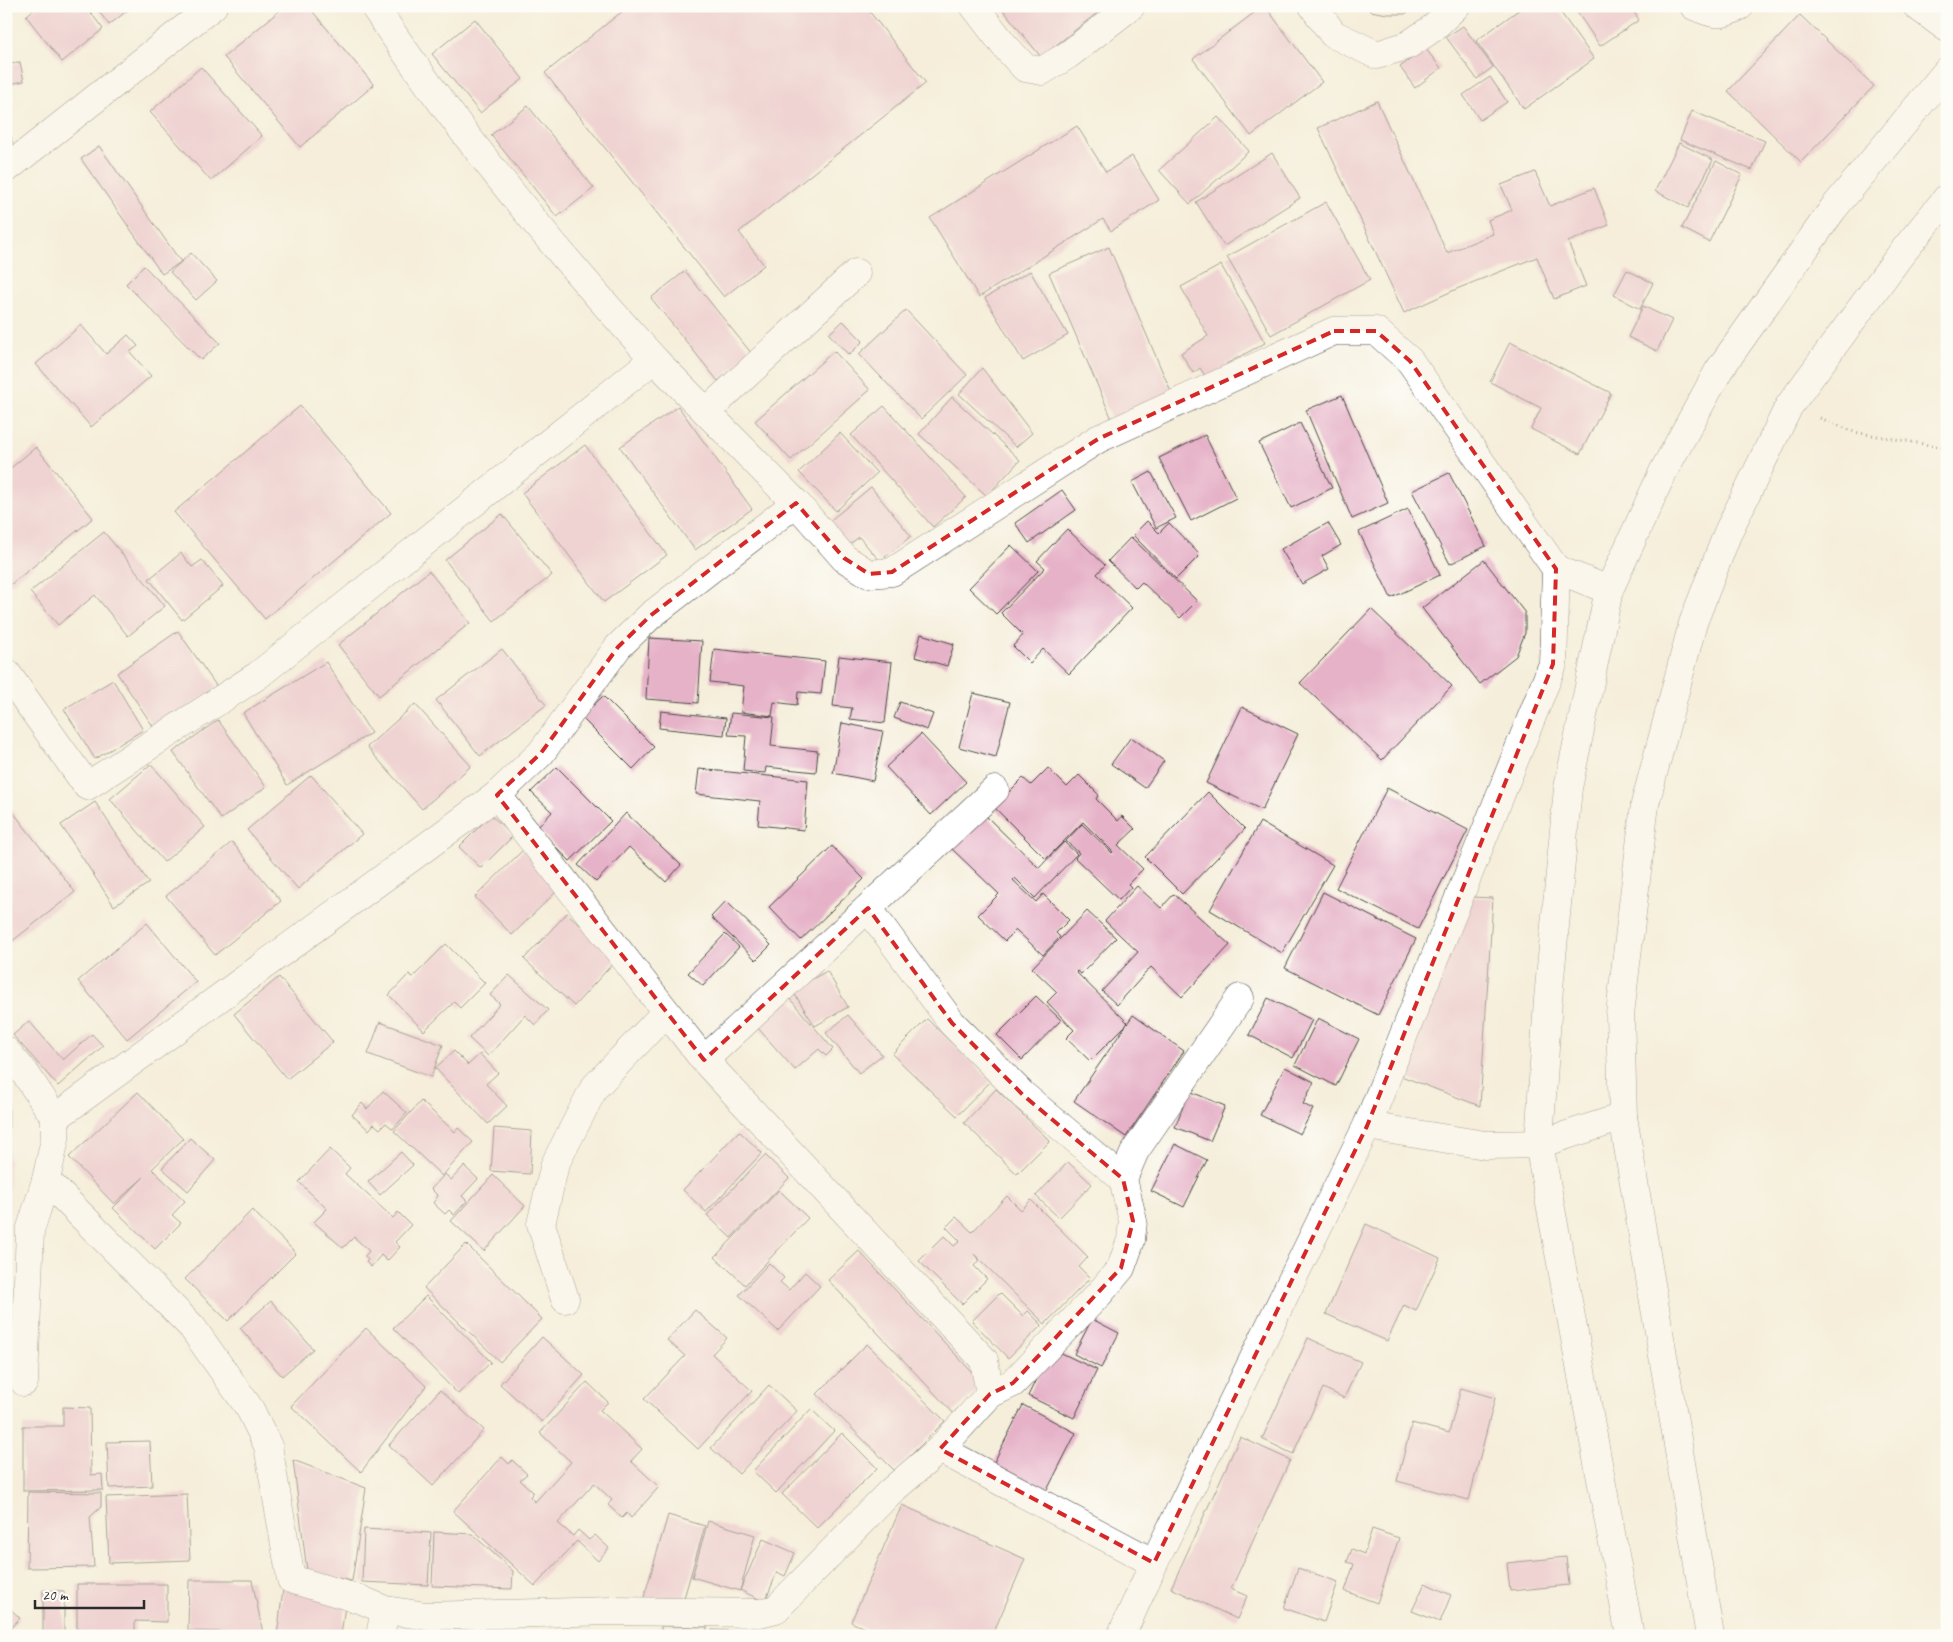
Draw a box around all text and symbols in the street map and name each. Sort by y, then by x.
scale bar [35,1577,144,1609]
text: 20 m [42,1586,69,1605]

